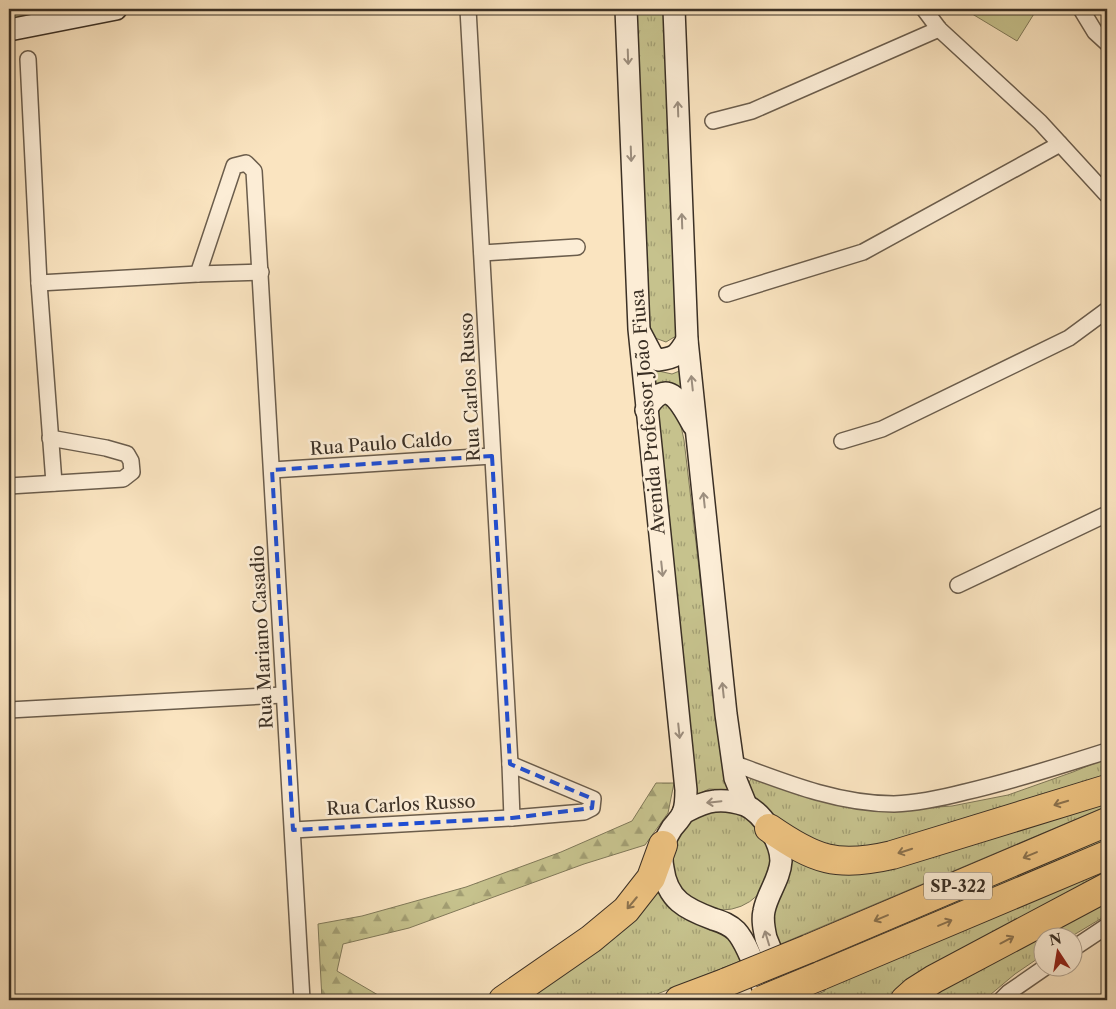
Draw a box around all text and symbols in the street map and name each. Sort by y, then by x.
one-way arrow [623,48,633,65]
one-way arrow [673,101,682,117]
one-way arrow [627,146,636,162]
one-way arrow [678,213,687,229]
street label: Avenida Professor João Fiusa [626,288,670,537]
street label: Rua Carlos Russo [455,312,485,462]
one-way arrow [687,375,697,391]
street label: Rua Paulo Caldo [309,428,453,460]
one-way arrow [699,493,709,509]
street label: Rua Mariano Casadio [246,545,278,729]
one-way arrow [658,561,667,577]
one-way arrow [718,682,728,698]
one-way arrow [674,723,684,739]
street label: Rua Carlos Russo [326,790,476,820]
one-way arrow [706,797,722,807]
one-way arrow [1053,799,1069,809]
one-way arrow [897,846,913,856]
one-way arrow [1023,850,1038,860]
road number: SP-322 [924,872,992,899]
one-way arrow [627,896,638,909]
one-way arrow [874,914,889,924]
one-way arrow [937,918,952,928]
north arrow [1034,926,1084,976]
text: N [1047,929,1063,949]
one-way arrow [762,931,771,947]
one-way arrow [999,935,1014,945]

